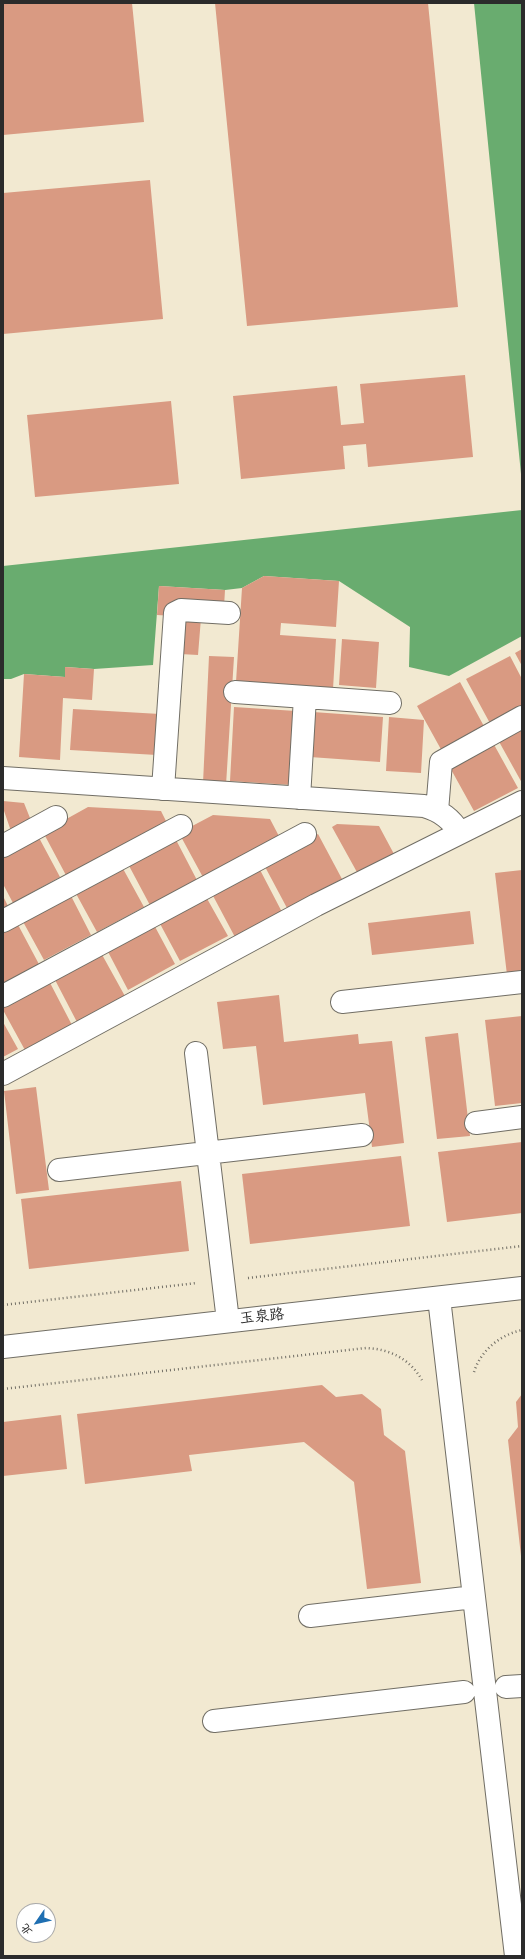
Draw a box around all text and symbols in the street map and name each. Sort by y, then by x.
street label: 玉泉路 [239,1306,285,1328]
north arrow [16,1903,56,1943]
text: 北 [16,1920,37,1939]

